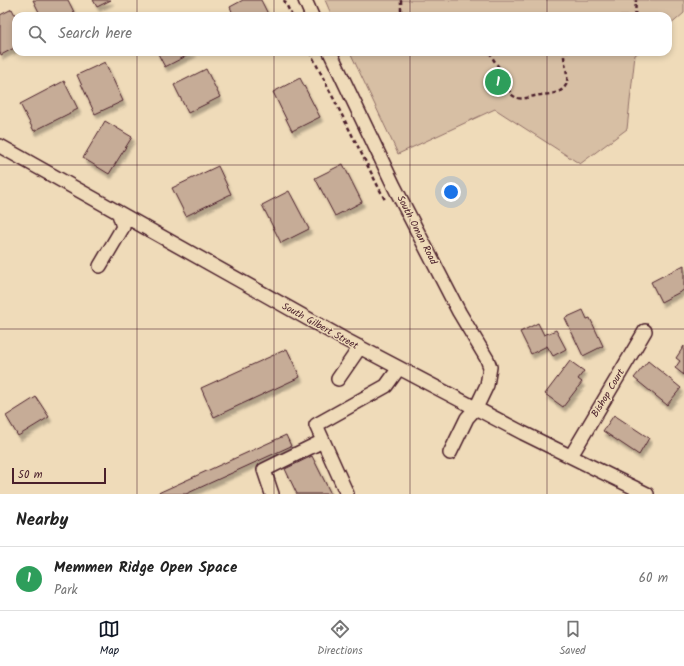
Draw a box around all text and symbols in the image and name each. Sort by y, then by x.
search box [12,12,672,56]
text: Search here [58,22,132,46]
icon: search [26,23,48,45]
pin: 1 [485,67,511,97]
your location [441,182,461,202]
street label: South Oman Road [393,192,442,268]
street label: South Gilbert Street [279,298,361,354]
street label: Bishop Court [587,366,629,420]
scale bar [12,466,106,485]
text: 50 m [18,466,43,484]
text: Nearby [16,507,68,534]
text: Memmen Ridge Open Space [54,556,237,580]
text: 1 [27,568,31,589]
text: 60 m [639,568,668,589]
text: Park [54,580,78,601]
tab: Map [98,618,120,660]
tab: Directions [317,618,363,660]
tab: Saved [560,618,586,660]

